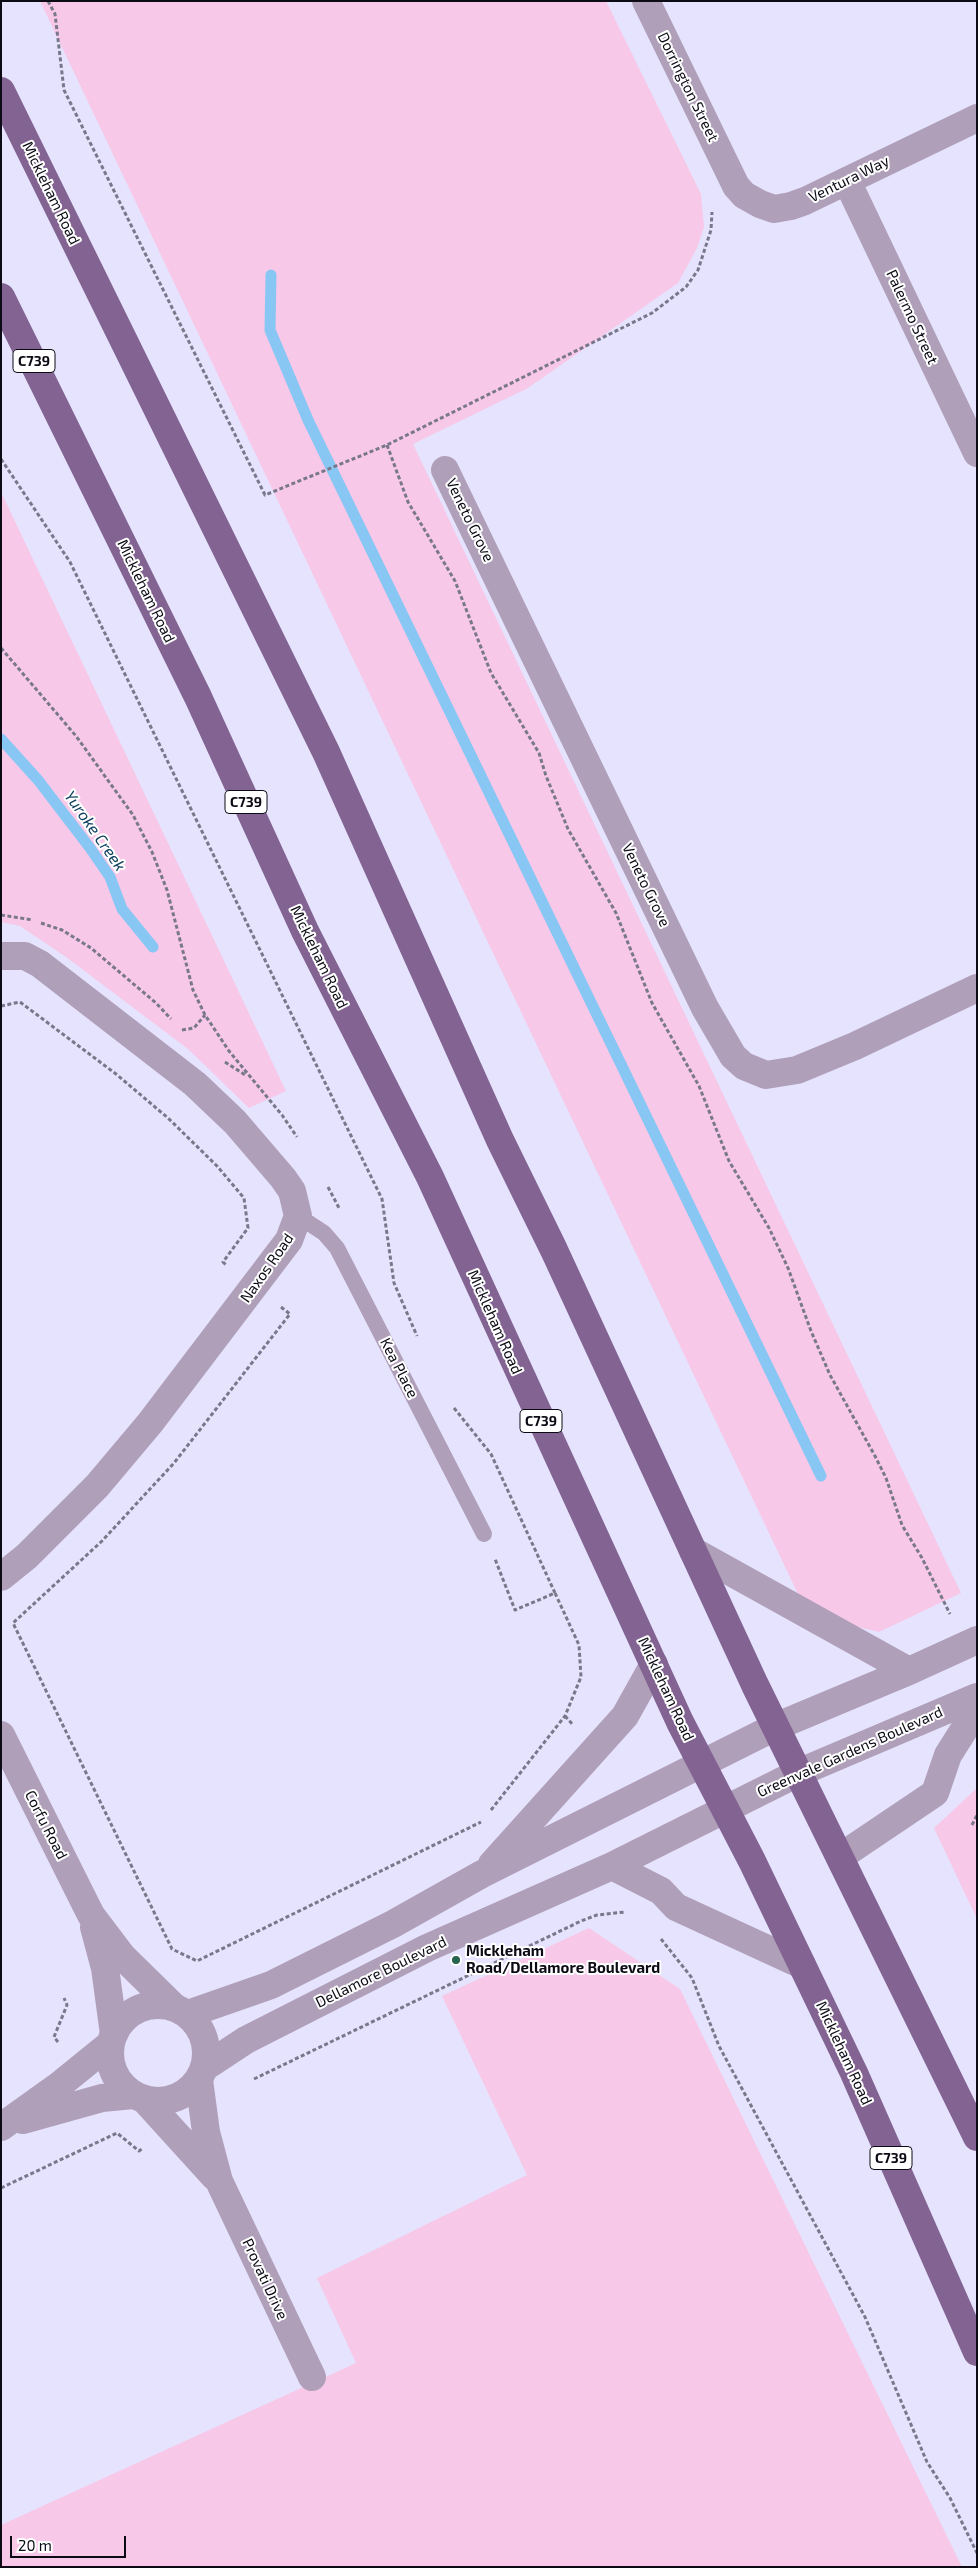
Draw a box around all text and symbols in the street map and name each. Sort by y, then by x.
street label: Dorrington Street [654,29,722,145]
street label: Mickleham Road [18,139,84,247]
street label: Ventura Way [806,152,892,206]
street label: Palermo Street [882,267,942,367]
road number: C739 [13,350,55,372]
street label: Veneto Grove [442,475,498,565]
street label: Mickleham Road [113,537,179,645]
water label: Yuroke Creek [60,787,130,875]
road number: C739 [225,790,267,814]
street label: Veneto Grove [618,840,674,930]
street label: Mickleham Road [286,903,352,1011]
street label: Naxos Road [237,1230,297,1306]
street label: Mickleham Road [464,1267,526,1377]
street label: Kea Place [376,1335,422,1401]
road number: C739 [520,1410,562,1432]
street label: Mickleham Road [634,1634,698,1744]
street label: Greenvale Gardens Boulevard [754,1703,946,1801]
street label: Corfu Road [21,1787,71,1863]
street label: Dellamore Boulevard [313,1932,449,2012]
place label: Mickleham Road/Dellamore Boulevard [466,1942,660,1977]
marker: Mickleham Road/Dellamore Boulevard [450,1954,462,1966]
street label: Mickleham Road [812,1998,876,2108]
road number: C739 [870,2146,912,2170]
street label: Provati Drive [238,2236,292,2322]
scale bar [12,2526,129,2558]
text: 20 m [18,2536,52,2554]

